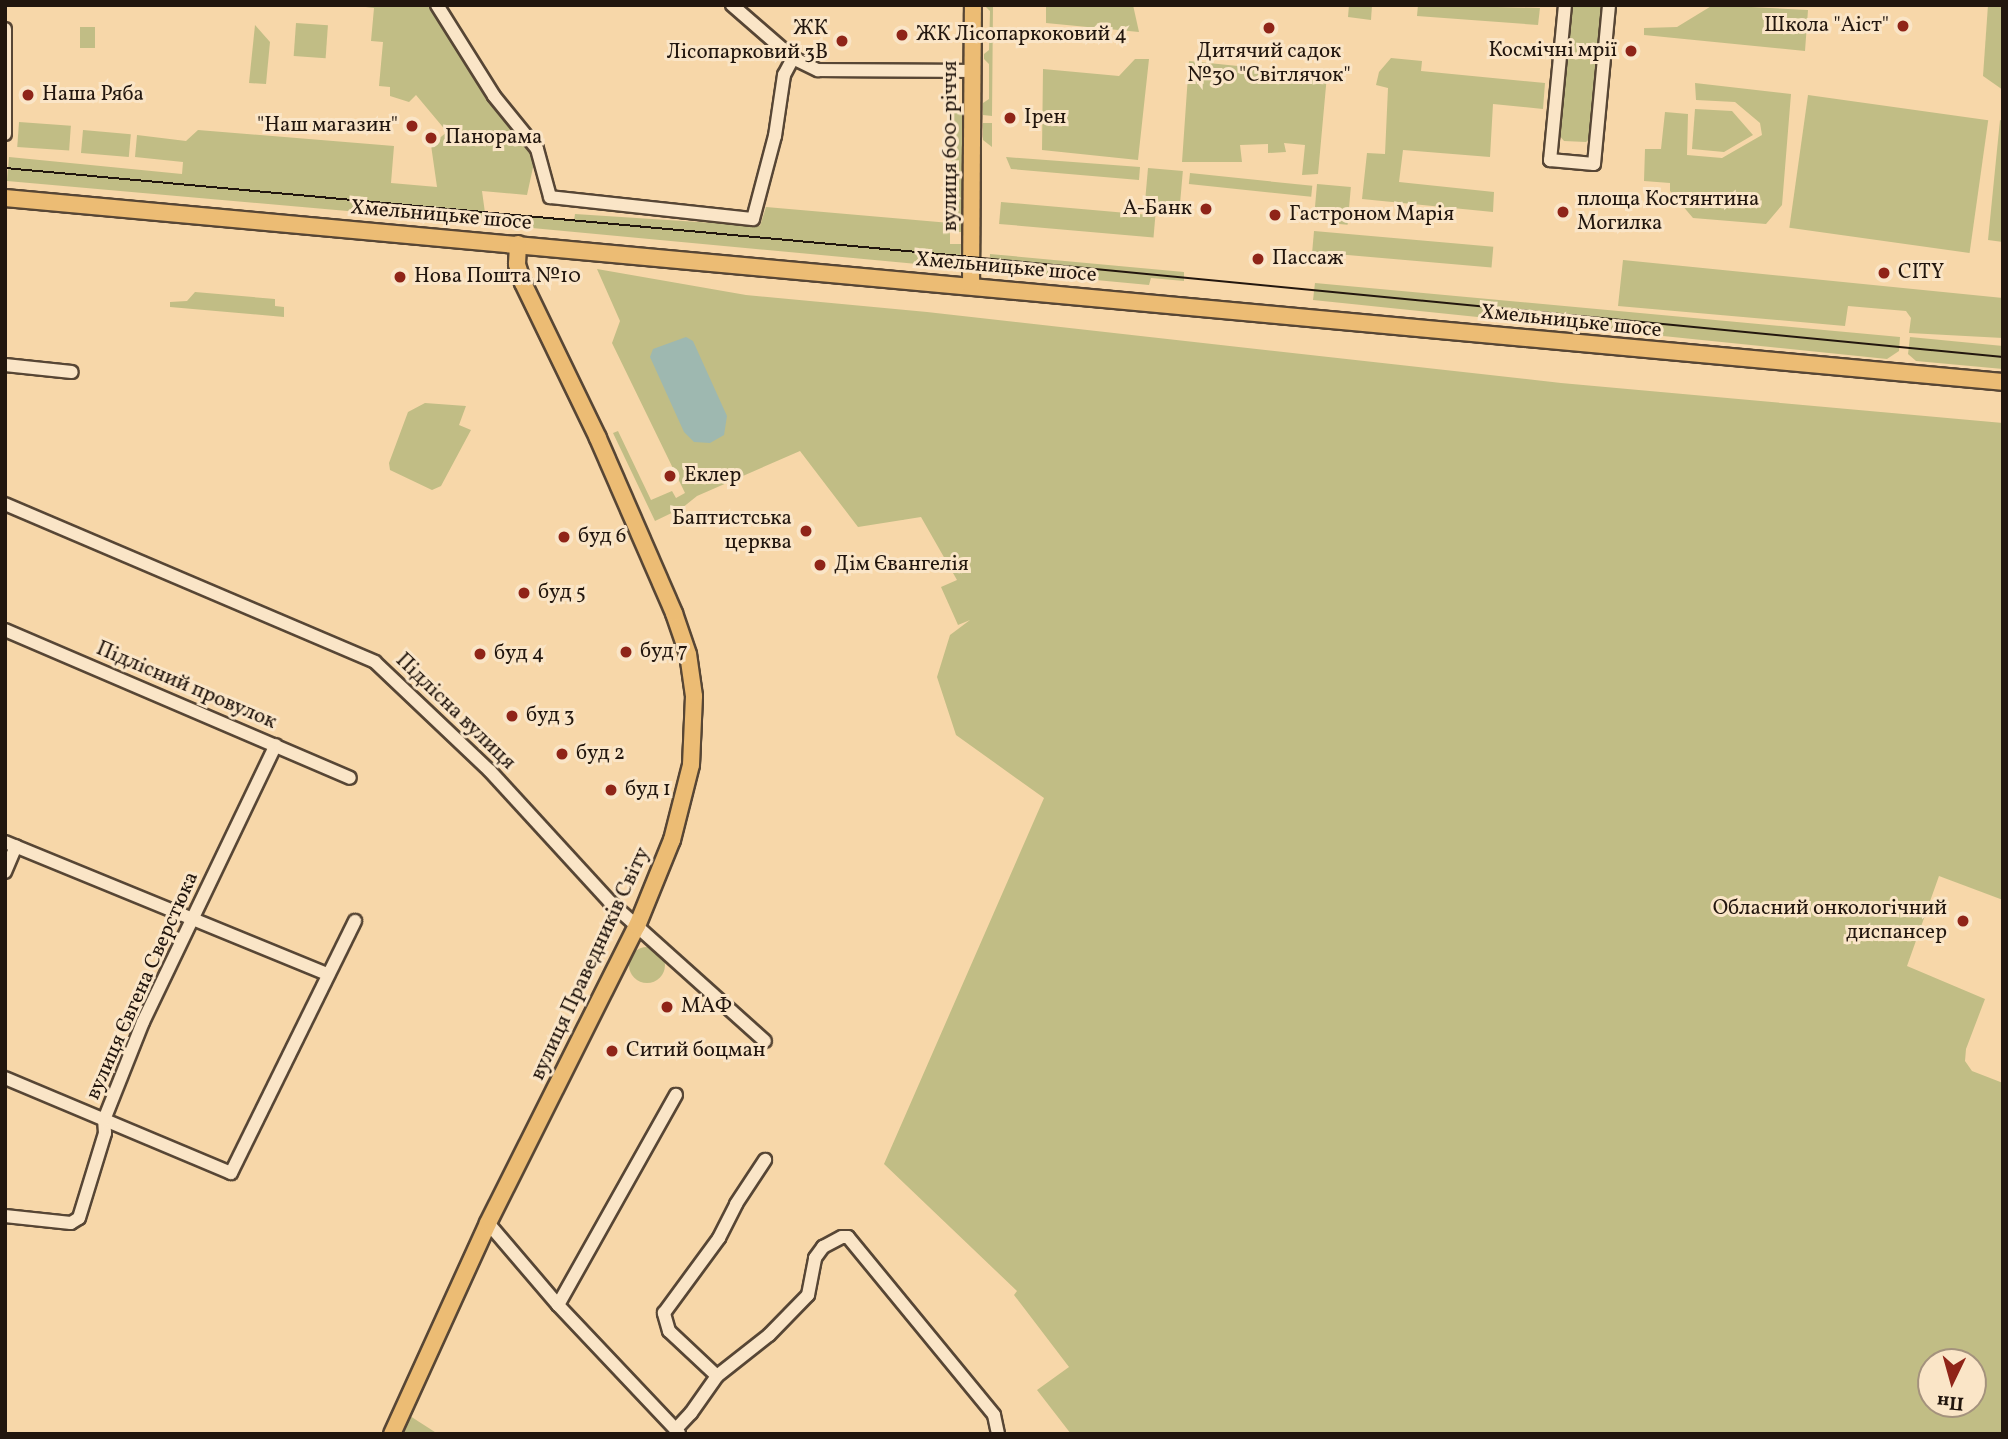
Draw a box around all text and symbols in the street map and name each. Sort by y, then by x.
place label: Школа "Аіст" [1764,13,1889,39]
place label: ЖК Лісопарковий 3В [667,16,828,66]
marker: Школа "Аіст" [1895,18,1911,34]
marker: Дитячий садок №30 "Світлячок" [1261,20,1277,36]
place label: ЖК Лісопаркоковий 4 [916,22,1127,48]
marker: ЖК Лісопаркоковий 4 [894,27,910,43]
marker: ЖК Лісопарковий 3В [834,33,850,49]
place label: Космічні мрії [1488,38,1617,64]
place label: Дитячий садок №30 "Світлячок" [1187,39,1351,89]
marker: Космічні мрії [1623,43,1639,59]
street label: вулиця 600-річчя [938,61,964,231]
place label: Наша Ряба [42,82,144,108]
marker: Наша Ряба [20,87,36,103]
place label: Ірен [1024,105,1066,131]
marker: Ірен [1002,110,1018,126]
place label: "Наш магазин" [257,113,398,139]
marker: "Наш магазин" [404,118,420,134]
place label: Панорама [445,125,542,151]
marker: Панорама [423,130,439,146]
place label: площа Костянтина Могилка [1577,187,1760,237]
street label: Хмельницьке шосе [349,196,533,236]
place label: А-Банк [1123,196,1192,222]
marker: А-Банк [1198,201,1214,217]
place label: Гастроном Марія [1289,202,1454,228]
marker: площа Костянтина Могилка [1555,204,1571,220]
marker: Гастроном Марія [1267,207,1283,223]
place label: Пассаж [1272,246,1344,272]
street label: Хмельницьке шосе [914,248,1098,288]
marker: Пассаж [1250,251,1266,267]
place label: CITY [1898,260,1944,286]
place label: Нова Пошта №10 [414,264,581,290]
marker: CITY [1876,265,1892,281]
marker: Нова Пошта №10 [392,269,408,285]
street label: Хмельницьке шосе [1479,300,1663,344]
place label: Еклер [684,463,741,489]
marker: Еклер [662,468,678,484]
place label: Баптистська церква [672,506,792,556]
marker: Баптистська церква [798,523,814,539]
place label: буд 6 [578,524,626,550]
marker: буд 6 [556,529,572,545]
place label: Дім Євангелія [834,552,969,578]
marker: Дім Євангелія [812,557,828,573]
place label: буд 5 [538,580,586,606]
marker: буд 5 [516,585,532,601]
street label: Підлісний провулок [92,637,280,735]
place label: буд 7 [640,639,688,665]
place label: буд 4 [494,641,544,667]
marker: буд 7 [618,644,634,660]
marker: буд 4 [472,646,488,662]
street label: Підлісна вулиця [390,648,520,776]
place label: буд 3 [526,703,574,729]
marker: буд 3 [504,708,520,724]
place label: буд 2 [576,741,625,767]
marker: буд 2 [554,746,570,762]
place label: буд 1 [625,777,671,803]
marker: буд 1 [603,782,619,798]
street label: вулиця Праведників Світу [526,844,656,1084]
street label: вулиця Євгена Сверстюка [81,868,205,1104]
place label: Обласний онкологічний диспансер [1713,896,1947,946]
marker: Обласний онкологічний диспансер [1953,911,1973,931]
place label: МАФ [681,994,732,1020]
marker: МАФ [659,999,675,1015]
place label: Ситий боцман [626,1038,766,1064]
marker: Ситий боцман [604,1043,620,1059]
north arrow [1917,1348,1987,1418]
text: Пн [1936,1388,1965,1416]

